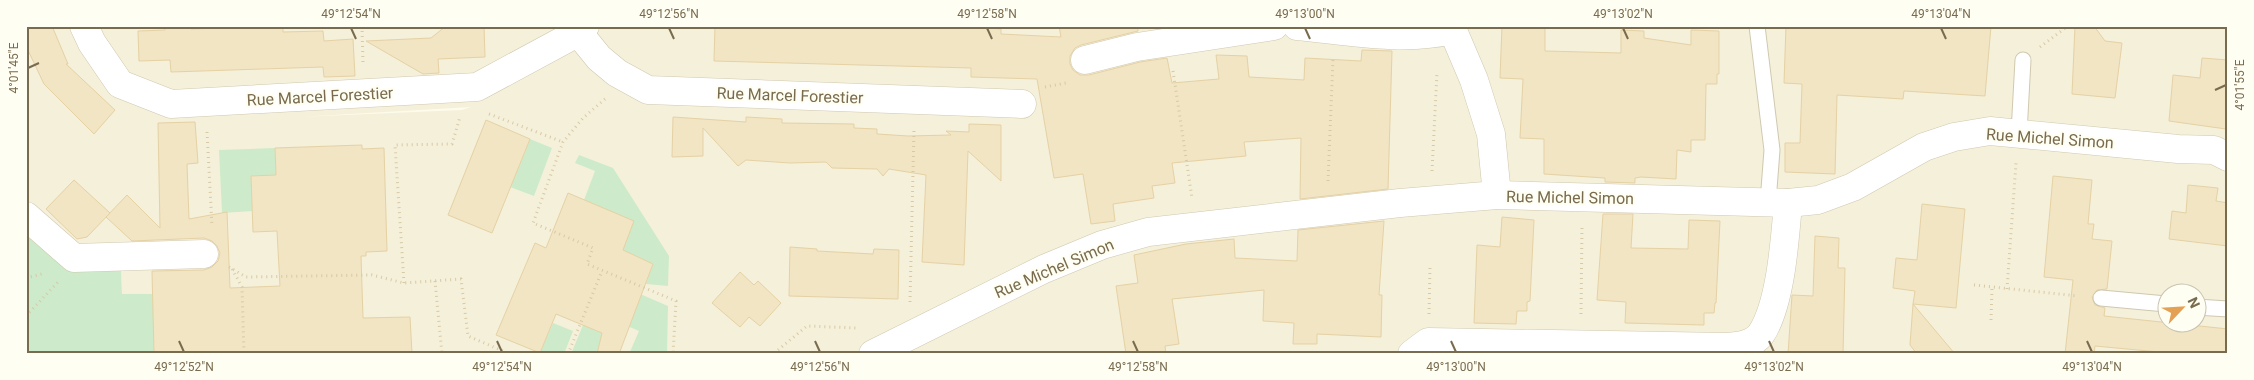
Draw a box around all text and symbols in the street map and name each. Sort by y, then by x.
text: 49°12'54"N [321,7,381,21]
text: 49°12'56"N [639,7,699,21]
text: 49°12'58"N [957,7,1017,21]
text: 49°13'00"N [1275,7,1335,21]
text: 49°13'02"N [1593,7,1653,21]
text: 49°13'04"N [1911,7,1971,21]
text: 4°01'45"E [7,42,21,93]
text: 4°01'55"E [2233,59,2247,110]
street label: Rue Marcel Forestier [246,83,394,110]
street label: Rue Marcel Forestier [716,83,864,108]
street label: Rue Michel Simon [1986,125,2114,152]
street label: Rue Michel Simon [1506,187,1634,208]
street label: Rue Michel Simon [992,235,1117,302]
north arrow [2156,282,2206,332]
text: N [2184,295,2203,310]
text: 49°12'52"N [154,360,214,374]
text: 49°12'54"N [472,360,532,374]
text: 49°12'56"N [790,360,850,374]
text: 49°12'58"N [1108,360,1168,374]
text: 49°13'00"N [1426,360,1486,374]
text: 49°13'02"N [1744,360,1804,374]
text: 49°13'04"N [2062,360,2122,374]

